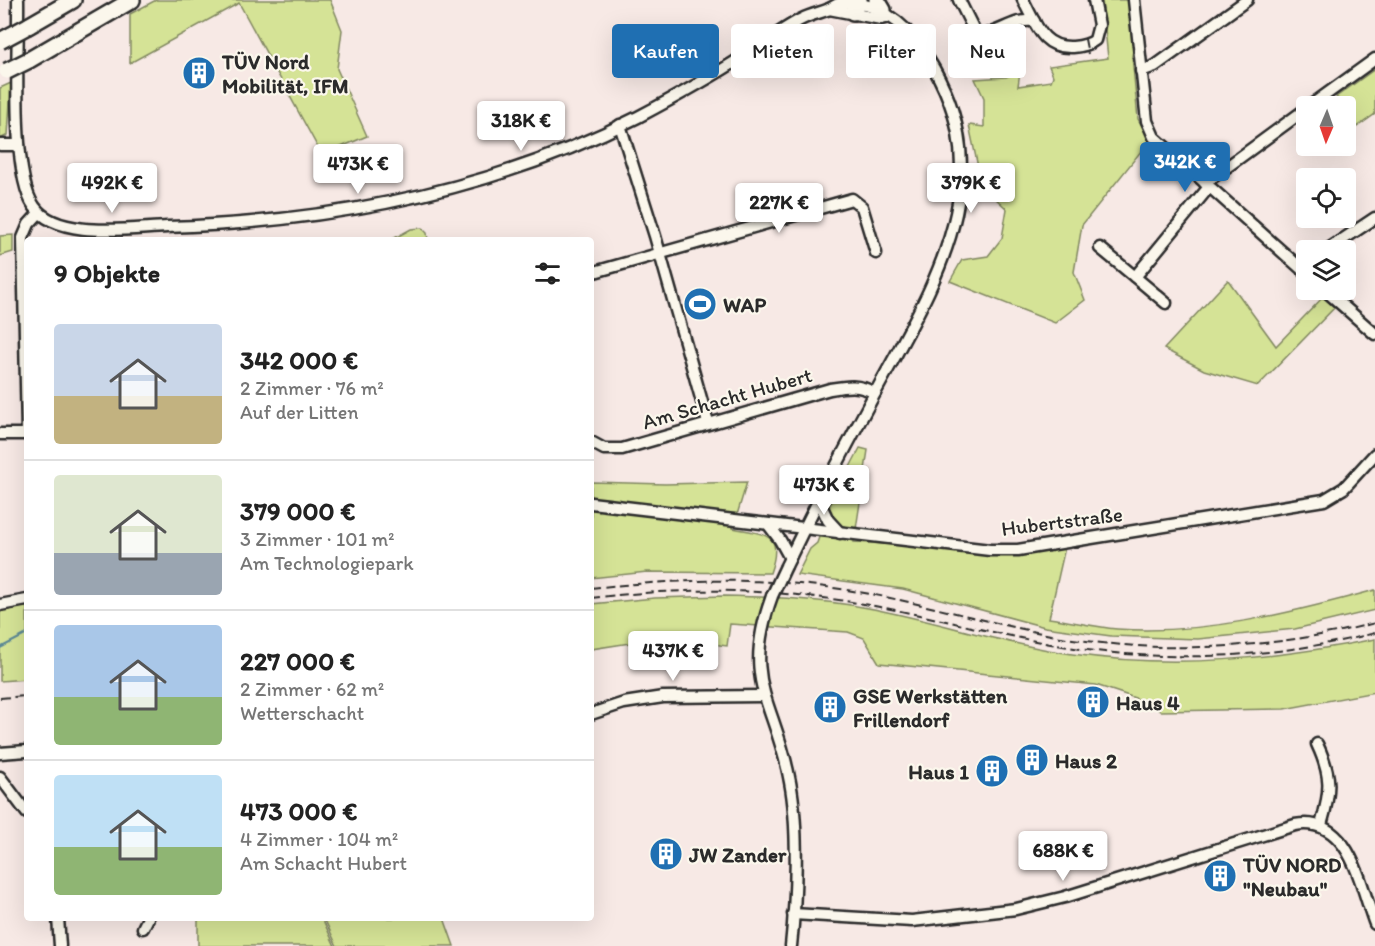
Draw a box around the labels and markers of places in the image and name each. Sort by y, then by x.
place label: TÜV Nord Mobilität, IFM [221,49,349,98]
building icon: TÜV Nord Mobilität, IFM [181,55,217,91]
pin: 318K € [472,101,570,152]
pin: 342K € [1136,142,1234,193]
pin: 473K € [309,144,407,195]
pin: 492K € [63,163,161,214]
pin: 379K € [922,163,1020,214]
pin: 227K € [730,183,828,234]
sports icon: WAP [682,286,718,322]
place label: WAP [723,292,766,317]
pin: 473K € [775,465,873,516]
pin: 437K € [624,631,722,682]
place label: GSE Werkstätten Frillendorf [853,683,1008,732]
building icon: Haus 4 [1075,684,1111,720]
building icon: GSE Werkstätten Frillendorf [812,689,848,725]
place label: Haus 4 [1116,690,1180,715]
building icon: Haus 2 [1014,742,1050,778]
place label: Haus 2 [1055,748,1117,773]
building icon: Haus 1 [974,753,1010,789]
place label: Haus 1 [908,759,969,784]
pin: 688K € [1014,831,1112,882]
building icon: JW Zander [648,836,684,872]
place label: JW Zander [688,842,787,867]
place label: TÜV NORD "Neubau" [1242,852,1341,901]
building icon: TÜV NORD "Neubau" [1202,858,1238,894]

